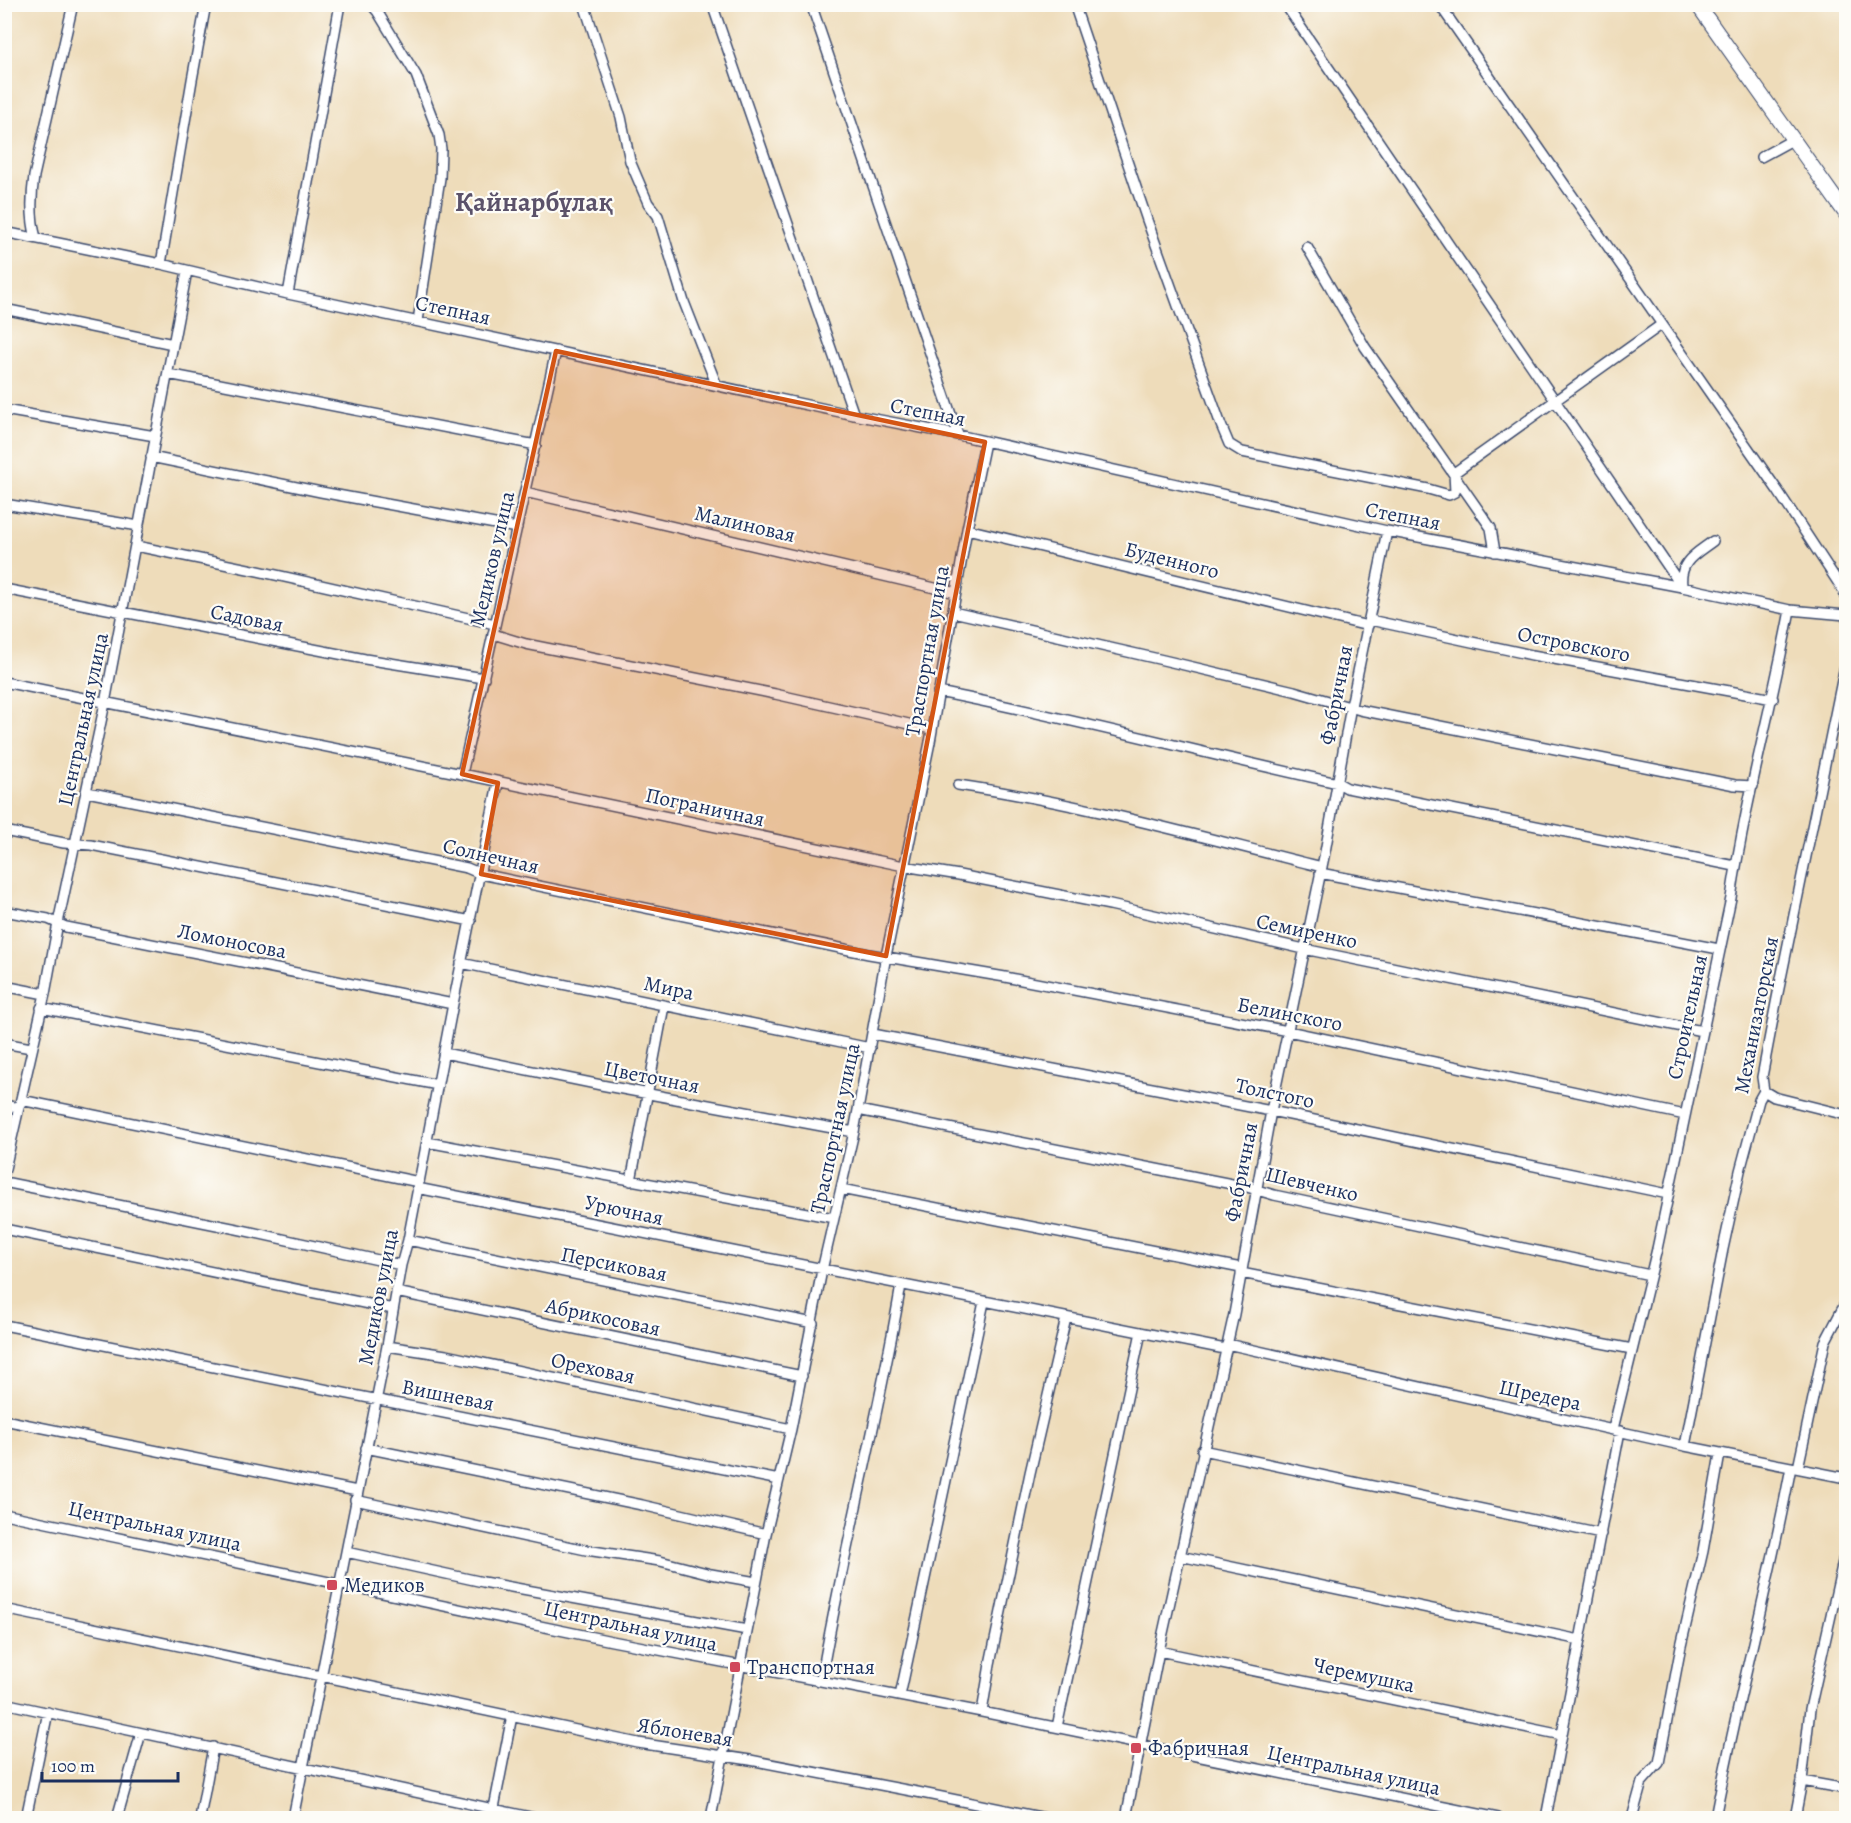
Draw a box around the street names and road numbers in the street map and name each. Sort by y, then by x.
street label: Степная [413,288,493,332]
street label: Степная [888,391,968,433]
street label: Медиков улица [463,488,521,630]
street label: Степная [1363,495,1443,537]
street label: Малиновая [692,499,798,549]
street label: Буденного [1122,535,1222,585]
street label: Траспортная улица [898,563,956,739]
street label: Садовая [208,597,286,639]
street label: Островского [1515,619,1633,669]
street label: Центральная улица [51,630,115,808]
street label: Фабричная [1313,643,1359,747]
street label: Пограничная [643,781,767,833]
street label: Солнечная [440,831,542,881]
street label: Семиренко [1254,907,1360,955]
street label: Ломоносова [175,917,289,965]
street label: Механизаторская [1727,934,1785,1096]
street label: Строительная [1660,952,1714,1082]
street label: Мира [641,969,697,1007]
street label: Белинского [1235,990,1345,1038]
street label: Траспортная улица [803,1040,867,1216]
street label: Цветочная [602,1054,702,1100]
street label: Толстого [1233,1071,1317,1115]
street label: Фабричная [1218,1120,1264,1224]
street label: Шевченко [1263,1160,1361,1208]
street label: Урючная [582,1188,666,1232]
street label: Медиков улица [351,1226,405,1368]
street label: Персиковая [559,1240,669,1288]
street label: Абрикосовая [542,1291,663,1343]
street label: Ореховая [548,1345,638,1391]
street label: Вишневая [399,1372,497,1418]
street label: Шредера [1496,1373,1584,1417]
street label: Центральная улица [66,1494,244,1558]
street label: Центральная улица [542,1594,720,1658]
street label: Черемушка [1311,1651,1418,1699]
street label: Яблоневая [635,1711,735,1753]
street label: Центральная улица [1265,1738,1443,1802]

